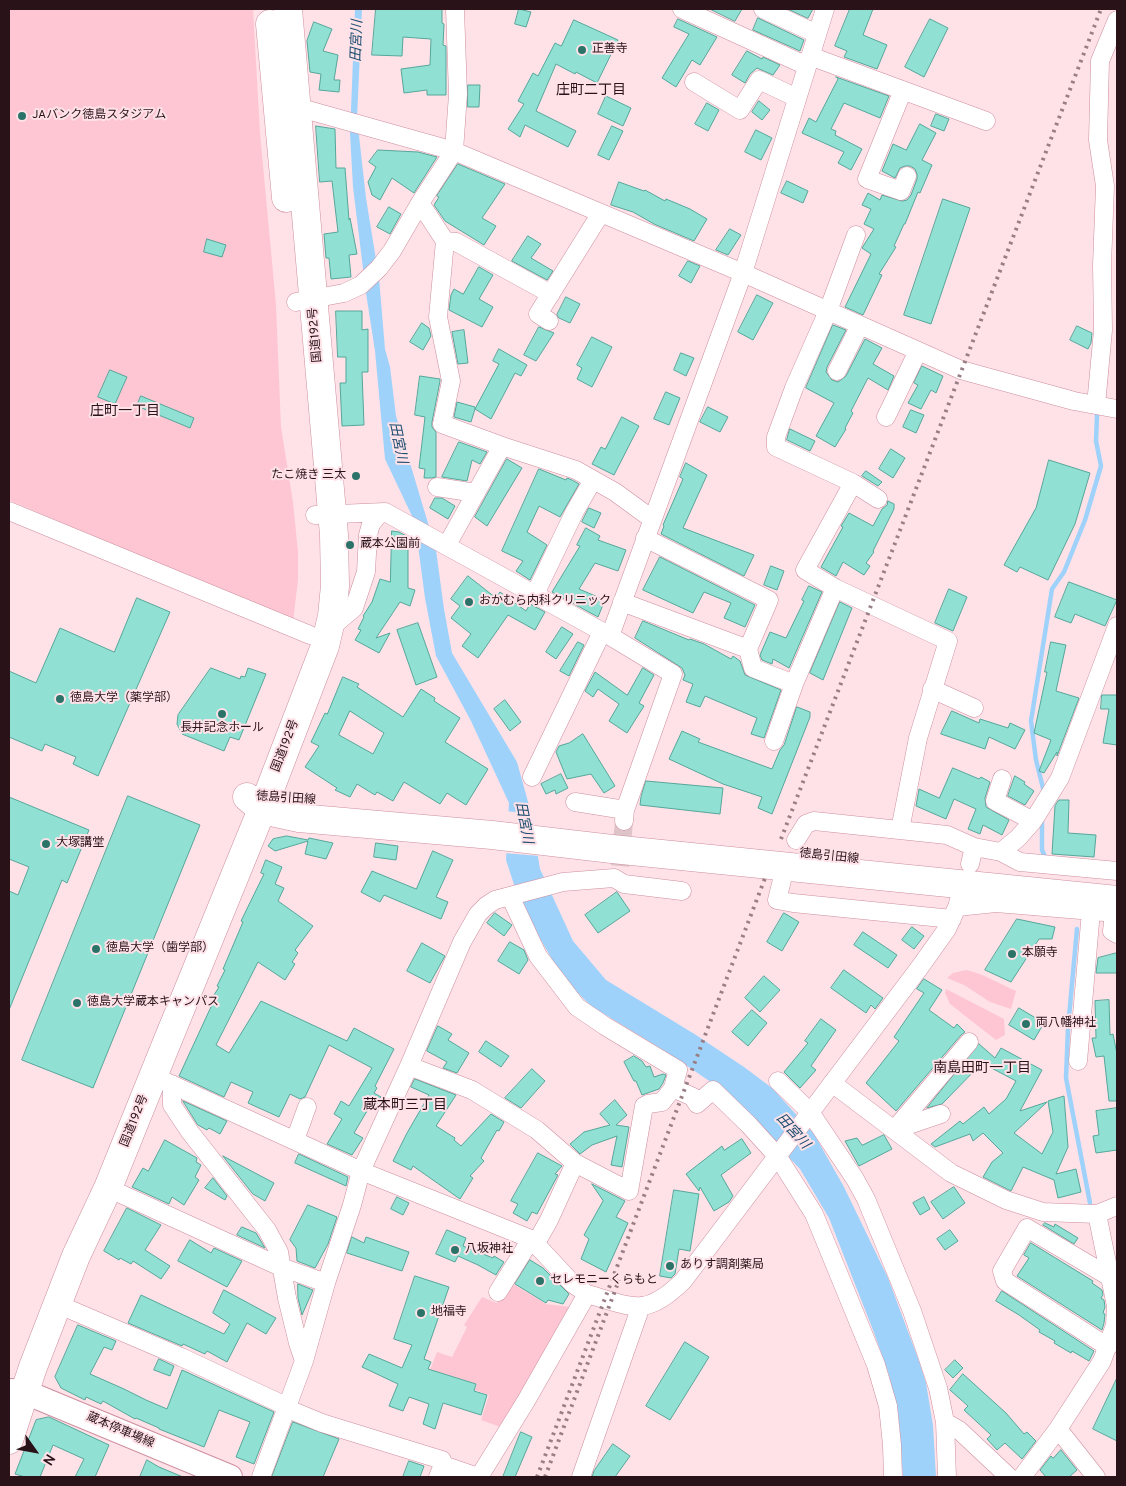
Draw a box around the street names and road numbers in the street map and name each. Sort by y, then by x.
street label: 国道192号 [306,307,326,363]
street label: 国道192号 [269,718,303,774]
street label: 徳島引田線 [256,790,316,808]
street label: 徳島引田線 [798,847,860,867]
street label: 国道192号 [118,1093,152,1149]
street label: 蔵本停車場線 [84,1410,156,1452]

